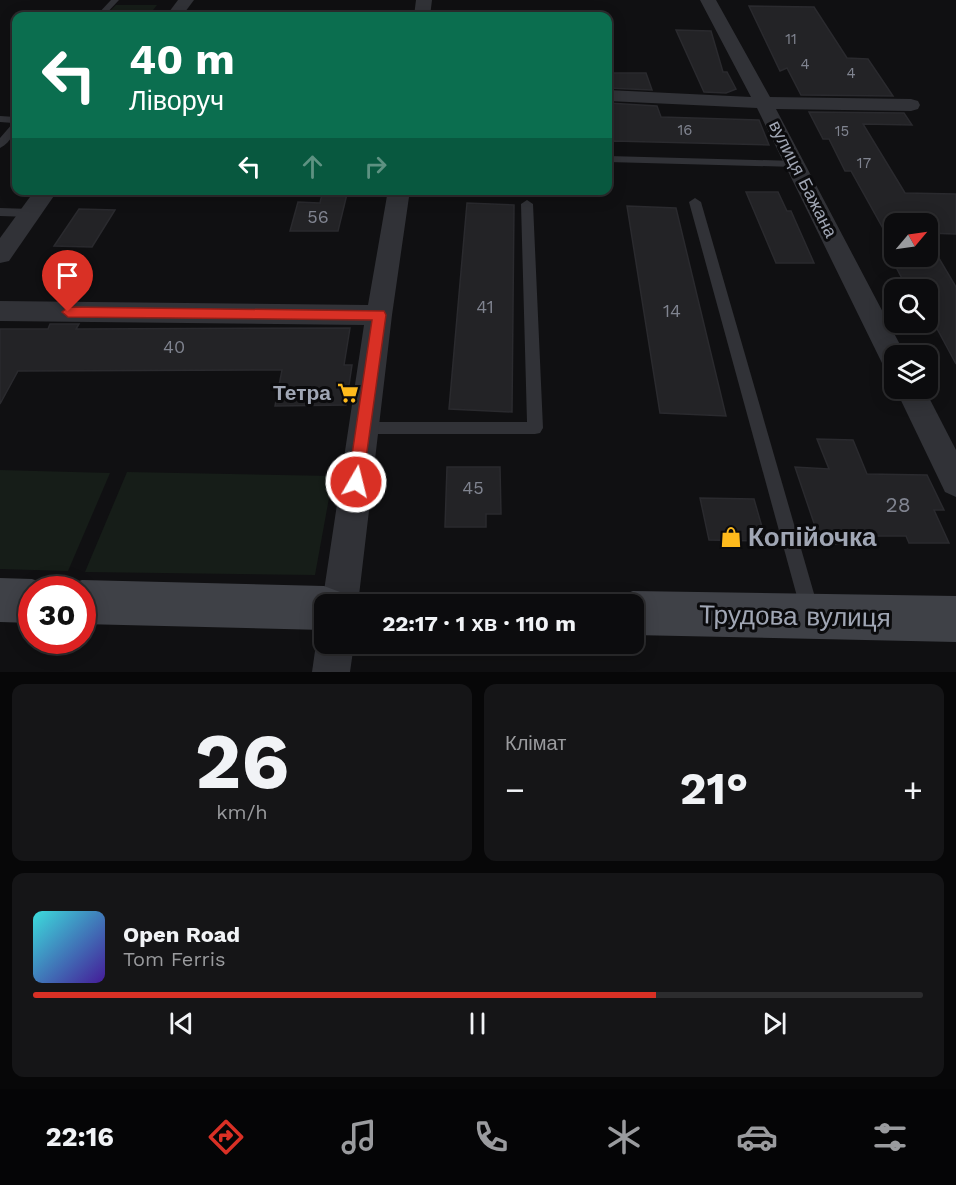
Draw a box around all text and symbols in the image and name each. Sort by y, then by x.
house number: 11 [785,30,797,48]
text: 40 m [129,35,235,84]
icon: left [30,36,108,114]
house number: 4 [800,55,810,73]
house number: 4 [846,64,856,82]
text: Ліворуч [129,85,224,117]
street label: вулиця Бажана [765,117,842,242]
house number: 16 [678,121,692,139]
house number: 15 [835,122,849,140]
icon: left [233,150,266,183]
icon: ahead [296,150,329,183]
icon: right [359,150,392,183]
house number: 17 [857,154,871,172]
house number: 56 [307,206,329,227]
north arrow [884,213,938,267]
map controls [884,213,938,399]
pin [42,250,93,312]
icon: arrive [51,259,84,292]
button: search [884,279,938,333]
house number: 41 [476,296,494,317]
house number: 14 [663,300,681,321]
house number: 40 [163,336,185,357]
button: layers [884,345,938,399]
place label: Тетра [273,380,331,405]
supermarket icon: Тетра [336,381,360,405]
position arrow [324,450,388,514]
house number: 45 [462,477,484,498]
house number: 28 [885,492,911,517]
place label: Копійочка [748,522,877,552]
shop icon: Копійочка [719,525,743,549]
speed limit sign: 30 [18,576,96,654]
street label: Трудова вулиця [699,599,891,633]
text: 22:17 · 1 хв · 110 m [382,611,576,636]
text: 26 [195,715,289,807]
text: Клімат [505,731,566,755]
text: 21° [680,762,748,815]
text: − [505,770,525,809]
text: + [903,770,923,809]
text: km/h [216,800,268,824]
text: Open Road [123,922,240,947]
text: Tom Ferris [123,947,226,971]
icon: previous [165,1007,198,1040]
icon: pause [461,1007,494,1040]
icon: next [758,1007,791,1040]
icon: directions [205,1116,247,1158]
icon: music [338,1116,380,1158]
icon: phone [470,1116,512,1158]
icon: climate [603,1116,645,1158]
icon: car [736,1116,778,1158]
icon: filters [869,1116,911,1158]
text: 22:16 [45,1121,114,1153]

